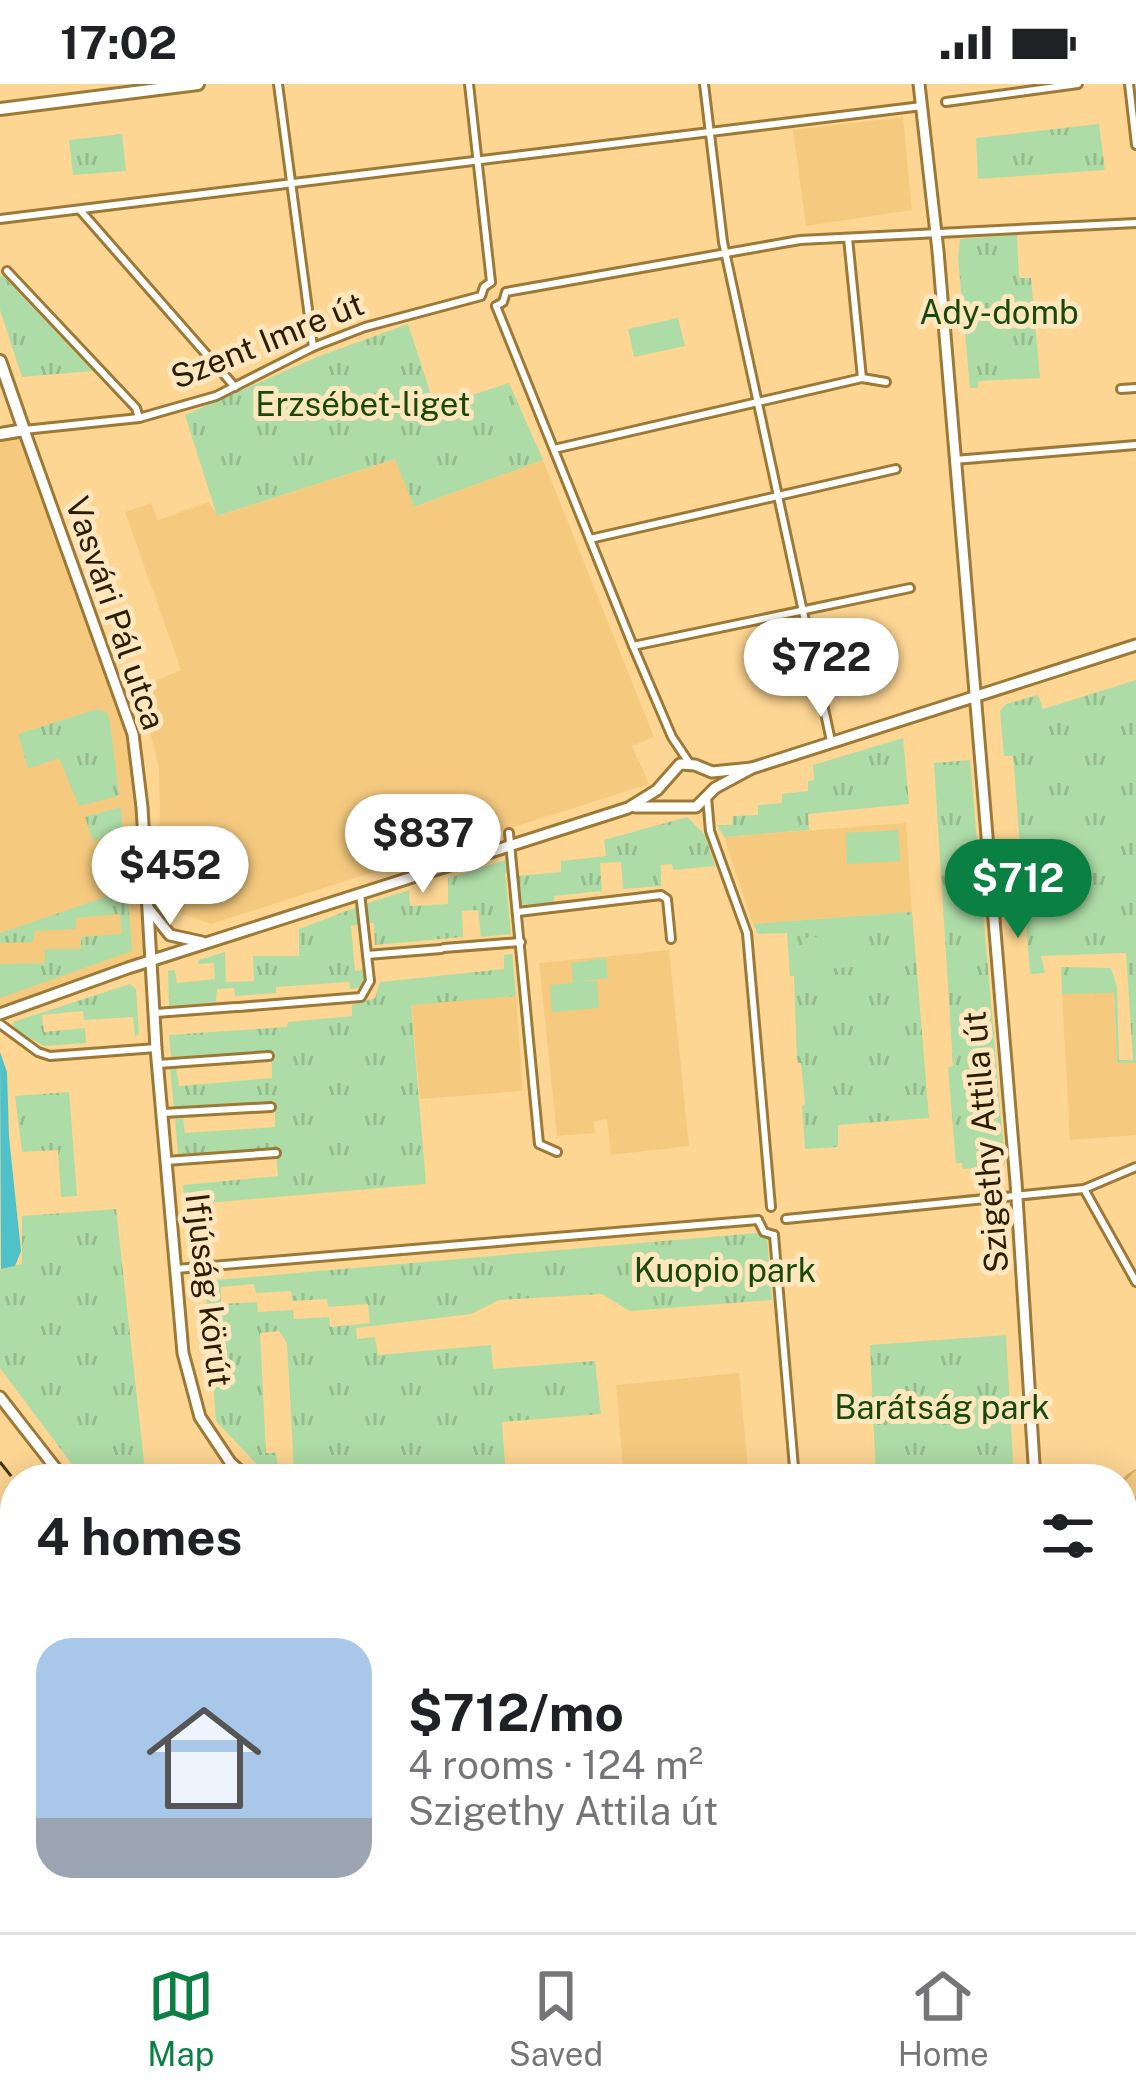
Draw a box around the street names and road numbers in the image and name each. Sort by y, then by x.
street label: Szent Imre út [165,284,369,396]
street label: Vasvári Pál utca [58,492,174,734]
street label: Szigethy Attila út [955,1009,1015,1275]
street label: Ifjúság körút [178,1191,240,1389]

